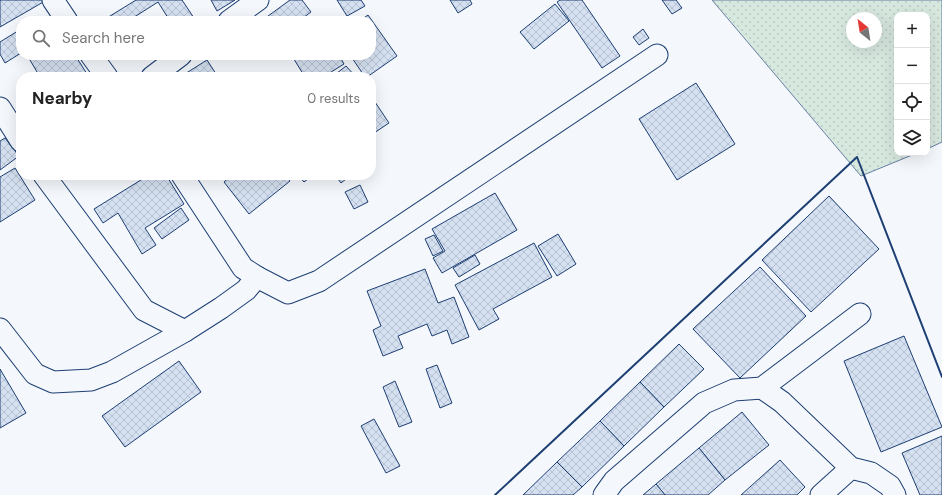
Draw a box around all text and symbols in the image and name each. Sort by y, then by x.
north arrow [846,12,882,48]
map controls [894,12,930,156]
button: + [894,12,930,48]
search box [16,16,376,60]
icon: search [30,27,52,49]
text: Search here [62,28,145,48]
button: − [894,48,930,84]
button: locate [894,84,930,120]
text: Nearby [32,87,92,109]
text: 0 results [307,90,360,107]
button: layers [894,120,930,156]

